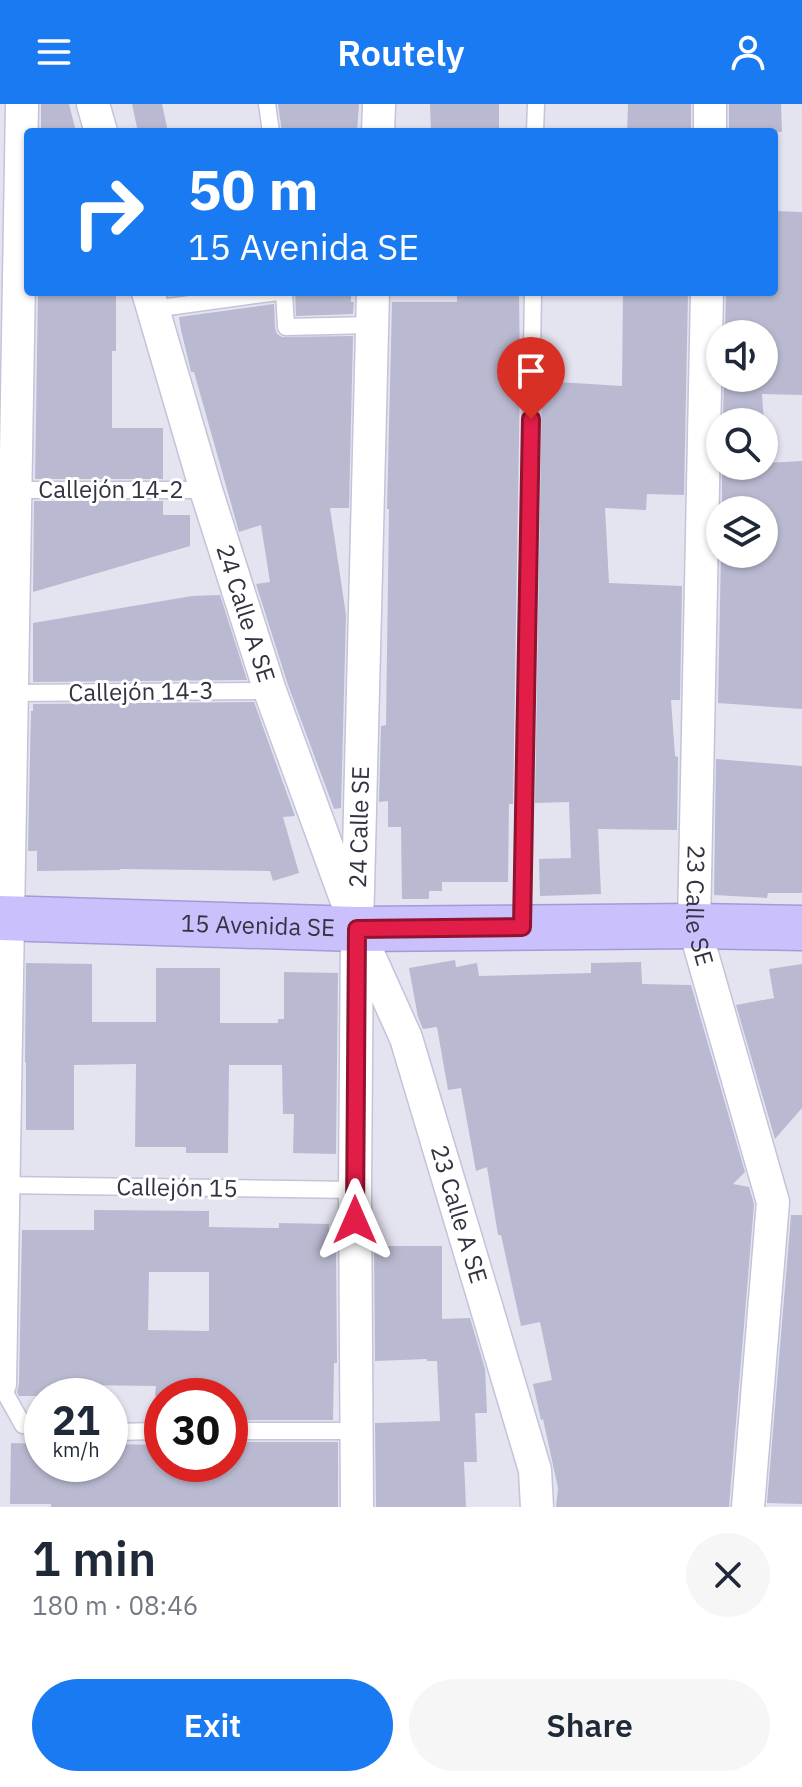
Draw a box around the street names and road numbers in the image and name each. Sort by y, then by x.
street label: Callejón 14-2 [38,473,184,505]
street label: 24 Calle A SE [209,540,283,686]
street label: Callejón 14-3 [68,674,214,708]
street label: 24 Calle SE [341,766,376,888]
street label: 23 Calle SE [678,845,722,969]
street label: 15 Avenida SE [180,907,335,943]
street label: 23 Calle A SE [424,1141,495,1287]
street label: Callejón 15 [116,1170,238,1204]

